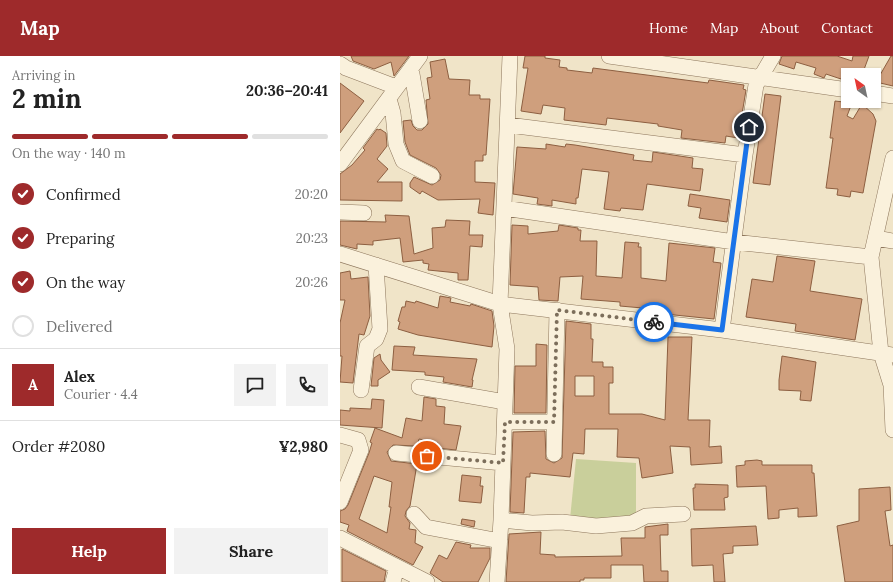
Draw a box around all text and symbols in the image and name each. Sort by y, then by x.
text: Map [20,16,60,40]
text: Home [649,19,688,37]
text: Map [710,19,738,37]
text: About [760,19,799,37]
text: Contact [821,19,873,37]
text: Arriving in [12,67,75,84]
north arrow [841,68,881,108]
map controls [841,68,881,108]
text: 20:36–20:41 [246,81,328,100]
text: 2 min [12,82,82,115]
pin [732,110,766,144]
icon: home [738,116,760,138]
text: On the way · 140 m [12,145,126,162]
icon: check [12,183,34,205]
text: Confirmed [46,185,121,204]
text: 20:20 [295,186,328,203]
icon: check [12,227,34,249]
text: Preparing [46,229,114,248]
text: 20:23 [296,230,328,247]
icon: check [12,271,34,293]
text: On the way [46,273,125,292]
text: 20:26 [295,274,328,291]
courier [634,302,674,342]
icon: bike [643,311,665,333]
text: Delivered [46,317,113,336]
button: chat [234,364,276,406]
button: phone [286,364,328,406]
text: Alex [64,367,95,386]
text: A [28,375,38,394]
text: Courier · 4.4 [64,386,138,403]
text: Order #2080 [12,437,105,456]
text: ¥2,980 [279,437,328,456]
pin [410,439,444,473]
icon: bag [416,445,438,467]
button: Help [12,528,166,574]
button: Share [174,528,328,574]

